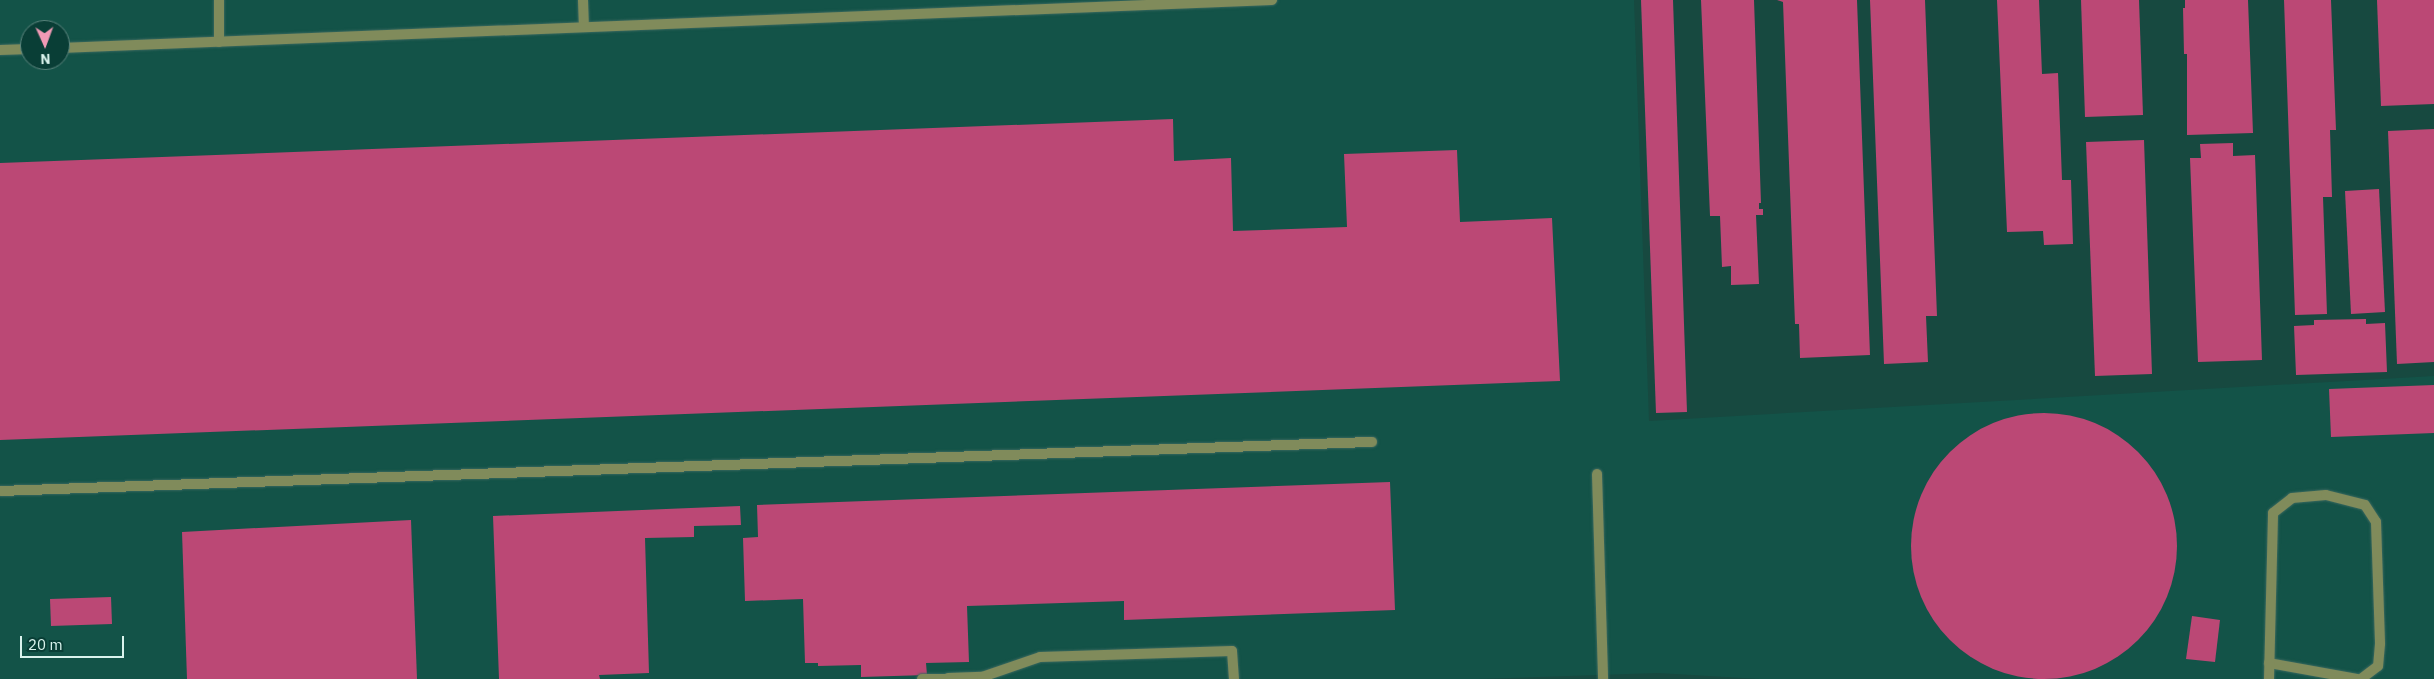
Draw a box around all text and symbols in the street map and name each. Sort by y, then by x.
north arrow [20,20,70,70]
text: N [40,50,51,68]
scale bar [22,626,126,658]
text: 20 m [28,635,63,654]

